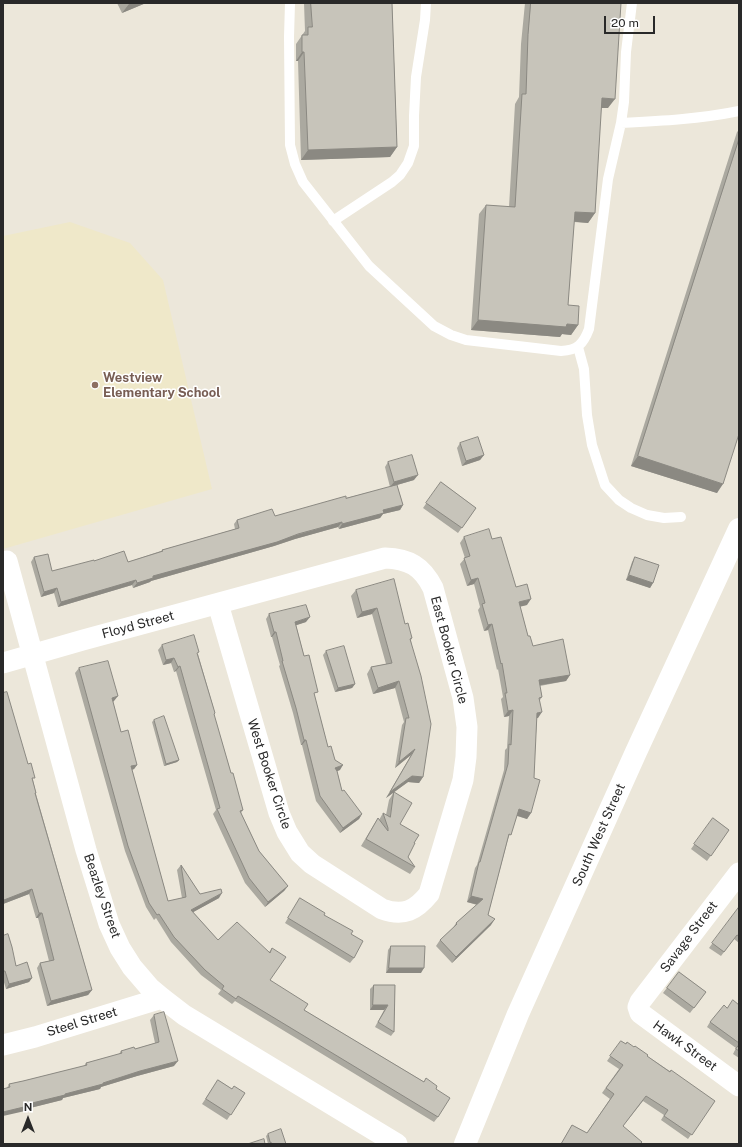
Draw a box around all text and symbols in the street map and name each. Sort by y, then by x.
scale bar [606,8,657,34]
text: 20 m [611,16,639,30]
place label: Westview Elementary School [103,370,221,401]
marker: Westview Elementary School [90,380,100,390]
street label: East Booker Circle [427,594,471,706]
street label: Floyd Street [100,608,176,642]
street label: West Booker Circle [244,717,294,831]
street label: South West Street [569,781,629,889]
street label: Beazley Street [80,852,124,940]
street label: Savage Street [657,898,721,976]
street label: Steel Street [45,1004,119,1040]
street label: Hawk Street [650,1018,720,1074]
north arrow [8,1099,48,1139]
text: N [24,1101,32,1113]

